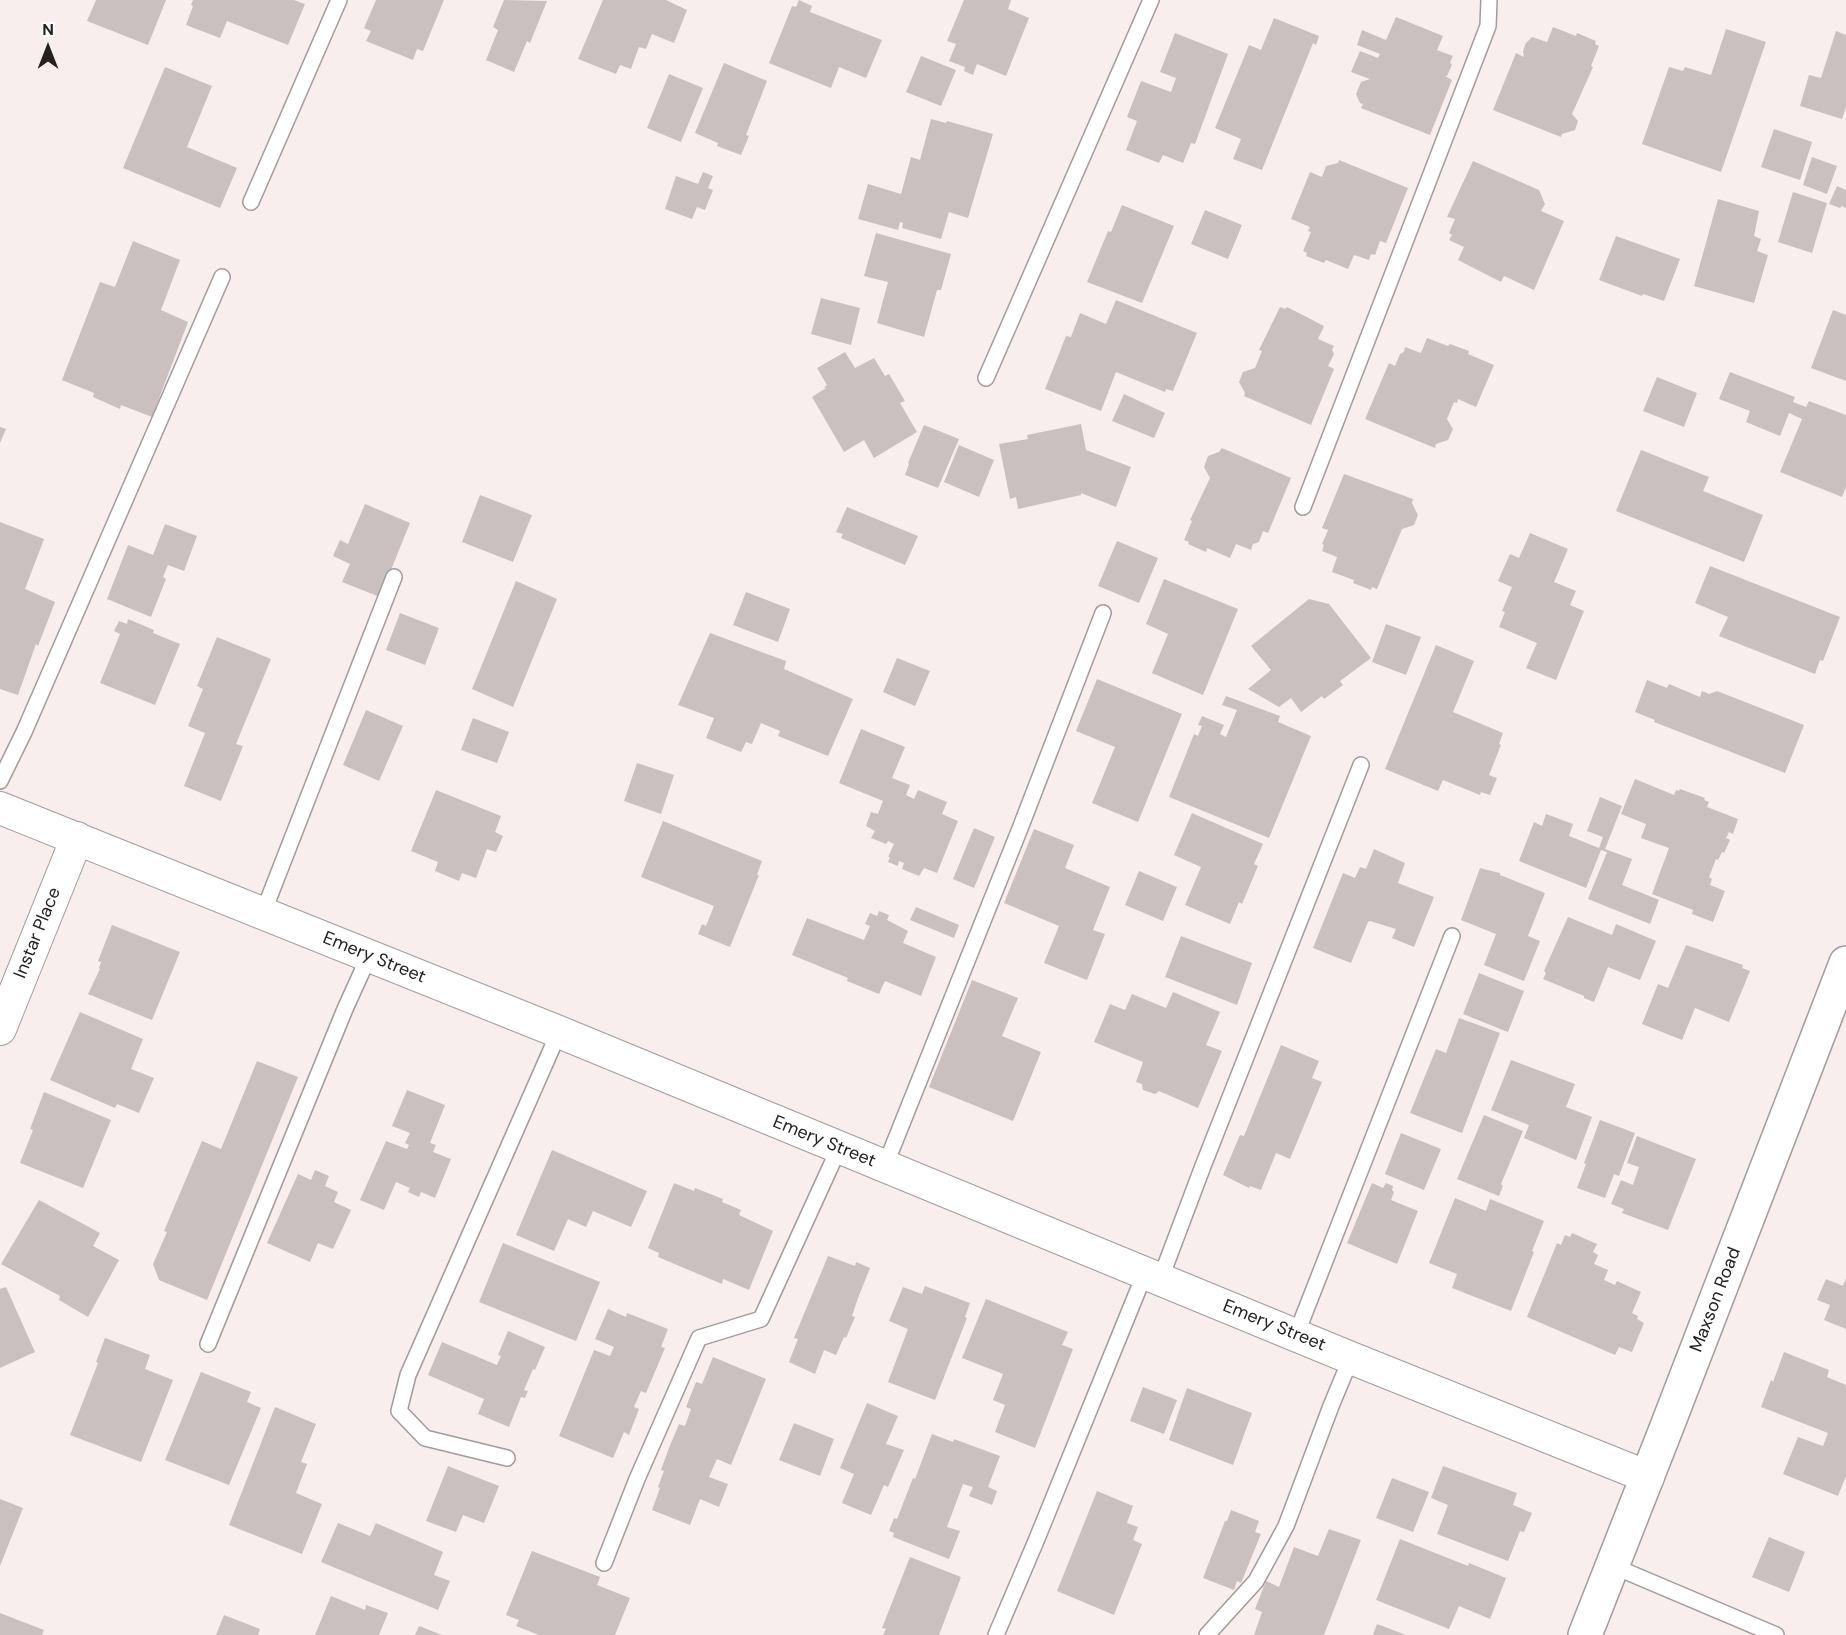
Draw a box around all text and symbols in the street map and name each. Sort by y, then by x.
north arrow [18,18,78,78]
text: N [42,19,54,40]
street label: Instar Place [10,884,66,982]
street label: Emery Street [319,928,429,988]
street label: Emery Street [769,1112,879,1172]
street label: Maxson Road [1686,1245,1746,1355]
street label: Emery Street [1219,1296,1329,1356]

